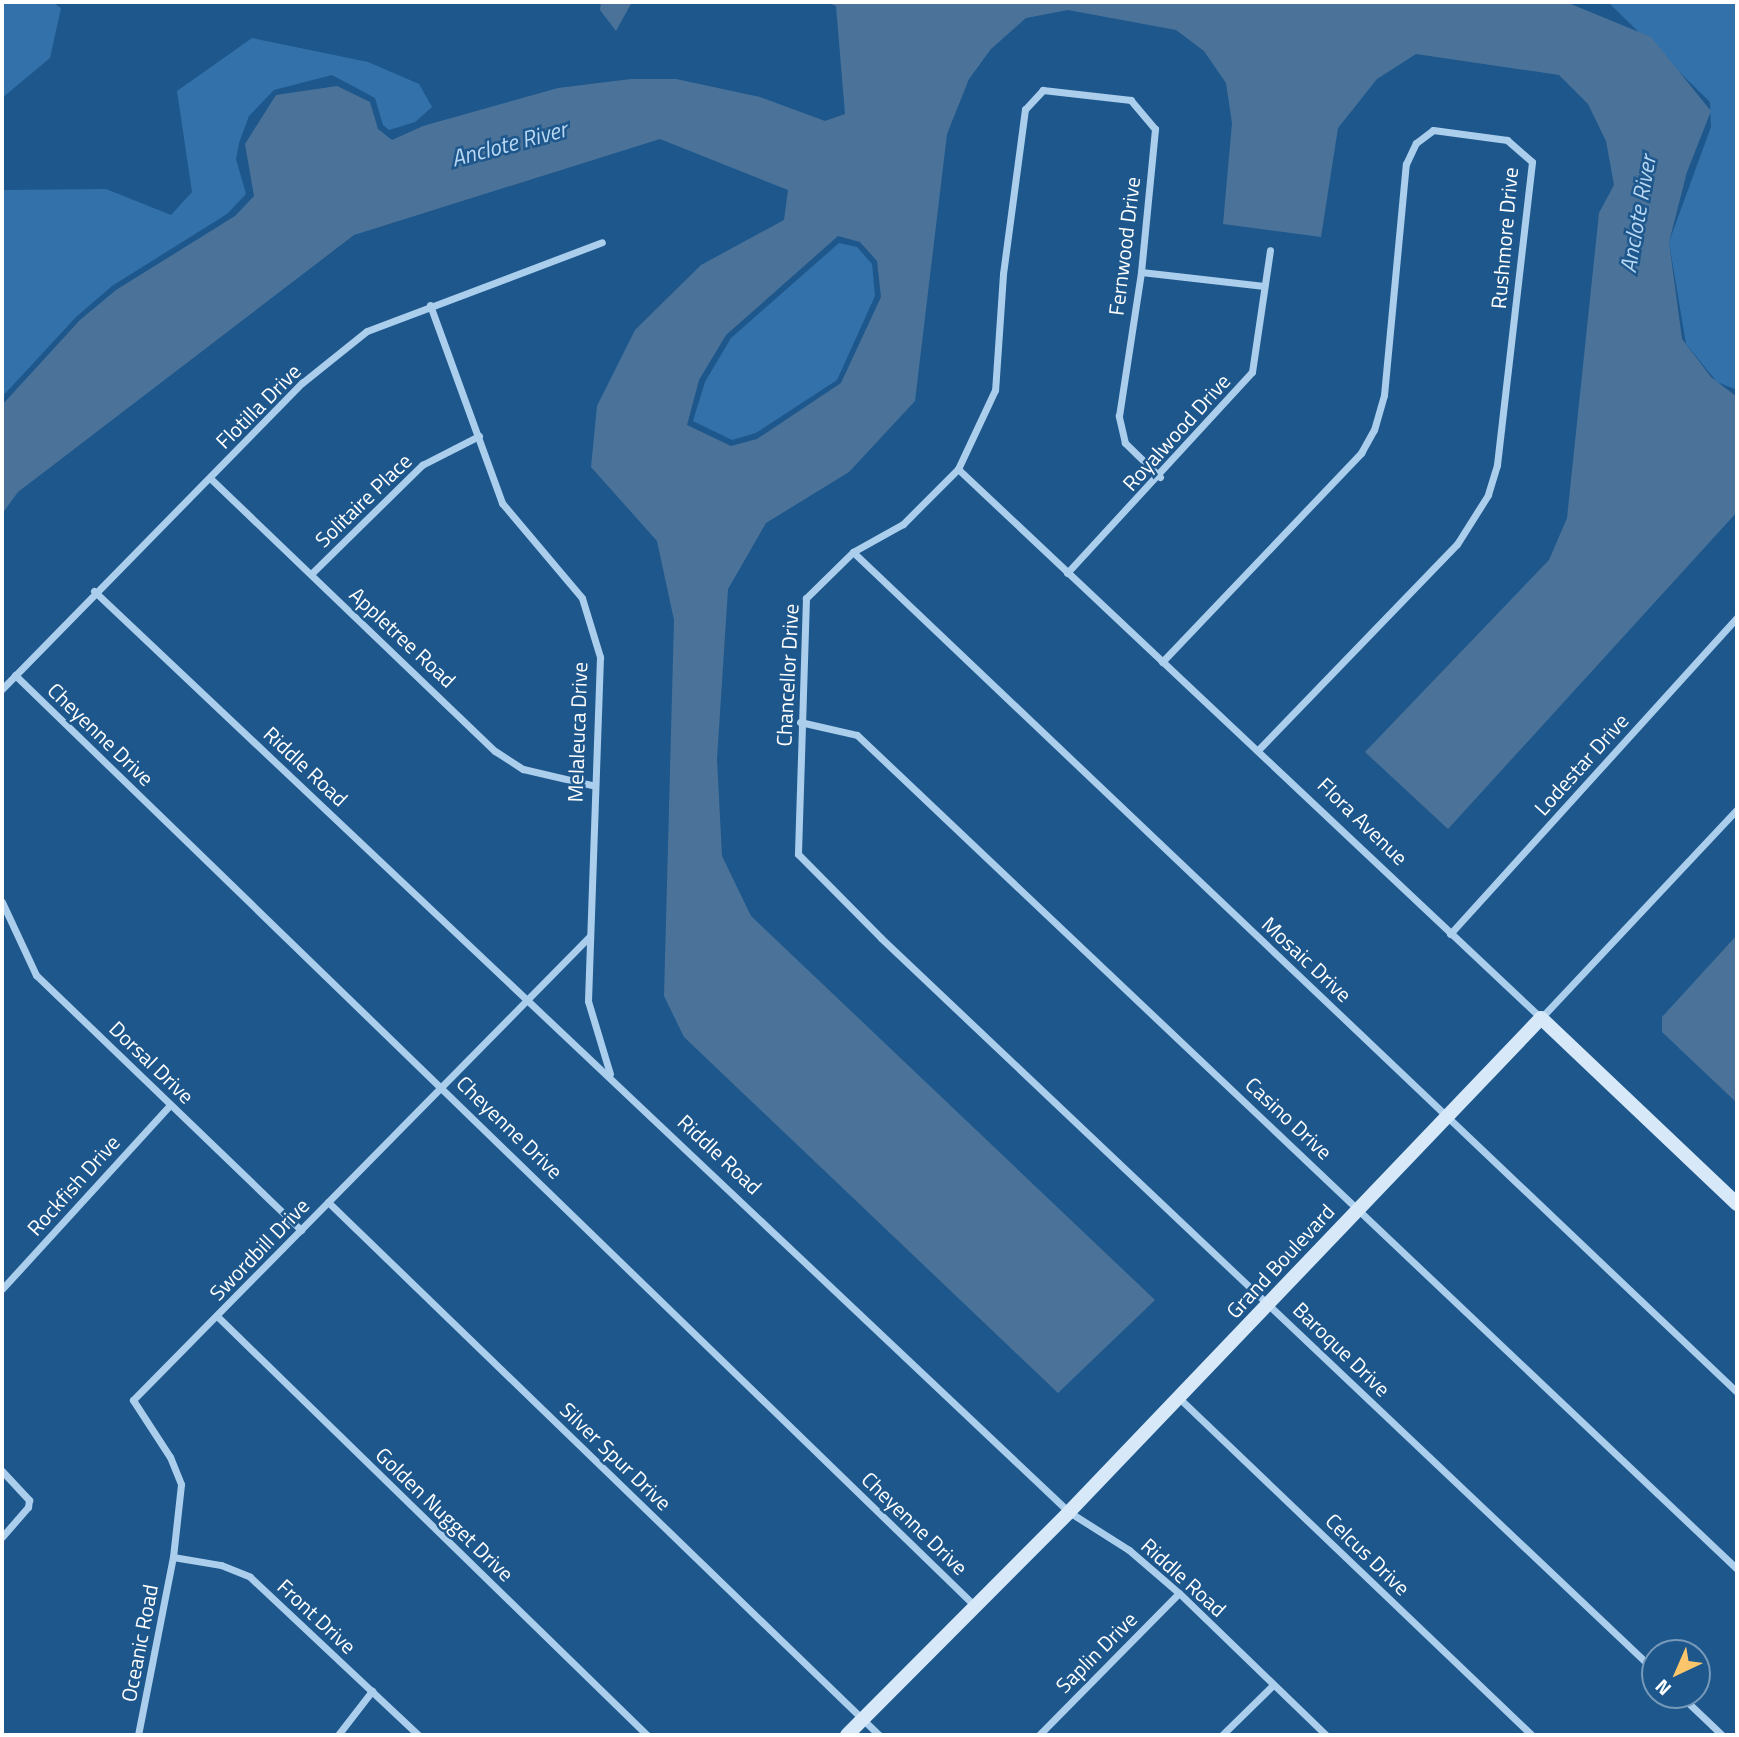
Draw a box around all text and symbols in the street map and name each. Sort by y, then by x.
water label: Anclote River [448,115,570,173]
water label: Anclote River [1614,153,1662,275]
street label: Rushmore Drive [1485,166,1523,310]
street label: Fernwood Drive [1103,175,1145,317]
street label: Flotilla Drive [210,358,306,454]
street label: Royalwood Drive [1117,368,1235,496]
street label: Solitaire Place [310,448,416,552]
street label: Appletree Road [345,581,461,693]
street label: Chancellor Drive [771,603,803,747]
street label: Melaleuca Drive [562,661,592,803]
street label: Cheyenne Drive [43,677,159,791]
street label: Lodestar Drive [1529,708,1633,820]
street label: Riddle Road [259,721,353,811]
street label: Flora Avenue [1313,772,1413,870]
street label: Mosaic Drive [1257,911,1357,1007]
street label: Dorsal Drive [105,1016,199,1108]
street label: Cheyenne Drive [452,1070,568,1184]
street label: Casino Drive [1240,1072,1338,1164]
street label: Riddle Road [673,1109,767,1199]
street label: Rockfish Drive [21,1130,125,1240]
street label: Swordbill Drive [204,1193,314,1305]
street label: Grand Boulevard [1221,1199,1339,1323]
street label: Baroque Drive [1288,1297,1396,1401]
street label: Silver Spur Drive [555,1397,677,1515]
street label: Golden Nugget Drive [371,1442,519,1586]
street label: Cheyenne Drive [857,1466,973,1580]
street label: Celcus Drive [1321,1508,1415,1600]
street label: Riddle Road [1136,1532,1232,1622]
street label: Front Drive [273,1573,361,1659]
street label: Oceanic Road [115,1582,163,1704]
street label: Saplin Drive [1050,1606,1142,1698]
north arrow [1641,1639,1711,1709]
text: N [1648,1673,1677,1703]

